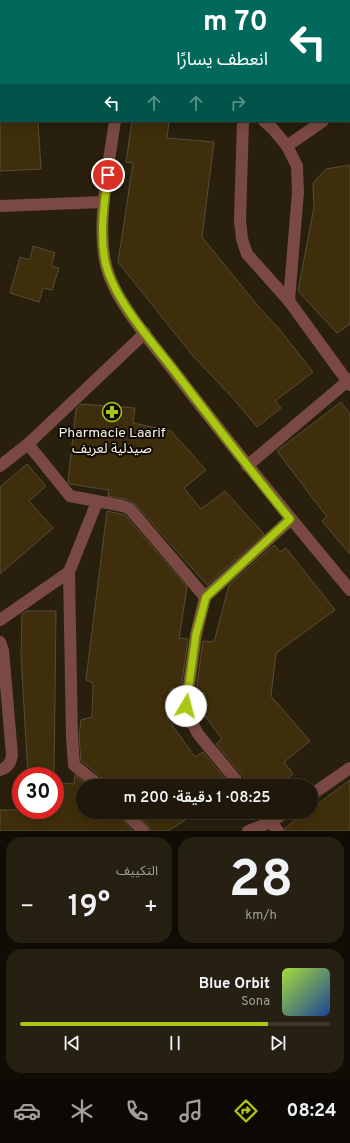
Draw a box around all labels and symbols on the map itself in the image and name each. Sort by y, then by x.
pin [91,158,125,192]
pharmacy icon: Pharmacie Laarif صيدلية لعريف [101,401,123,423]
place label: Pharmacie Laarif صيدلية لعريف [59,425,166,458]
position arrow [165,685,207,727]
speed limit sign: 30 [12,767,64,819]

